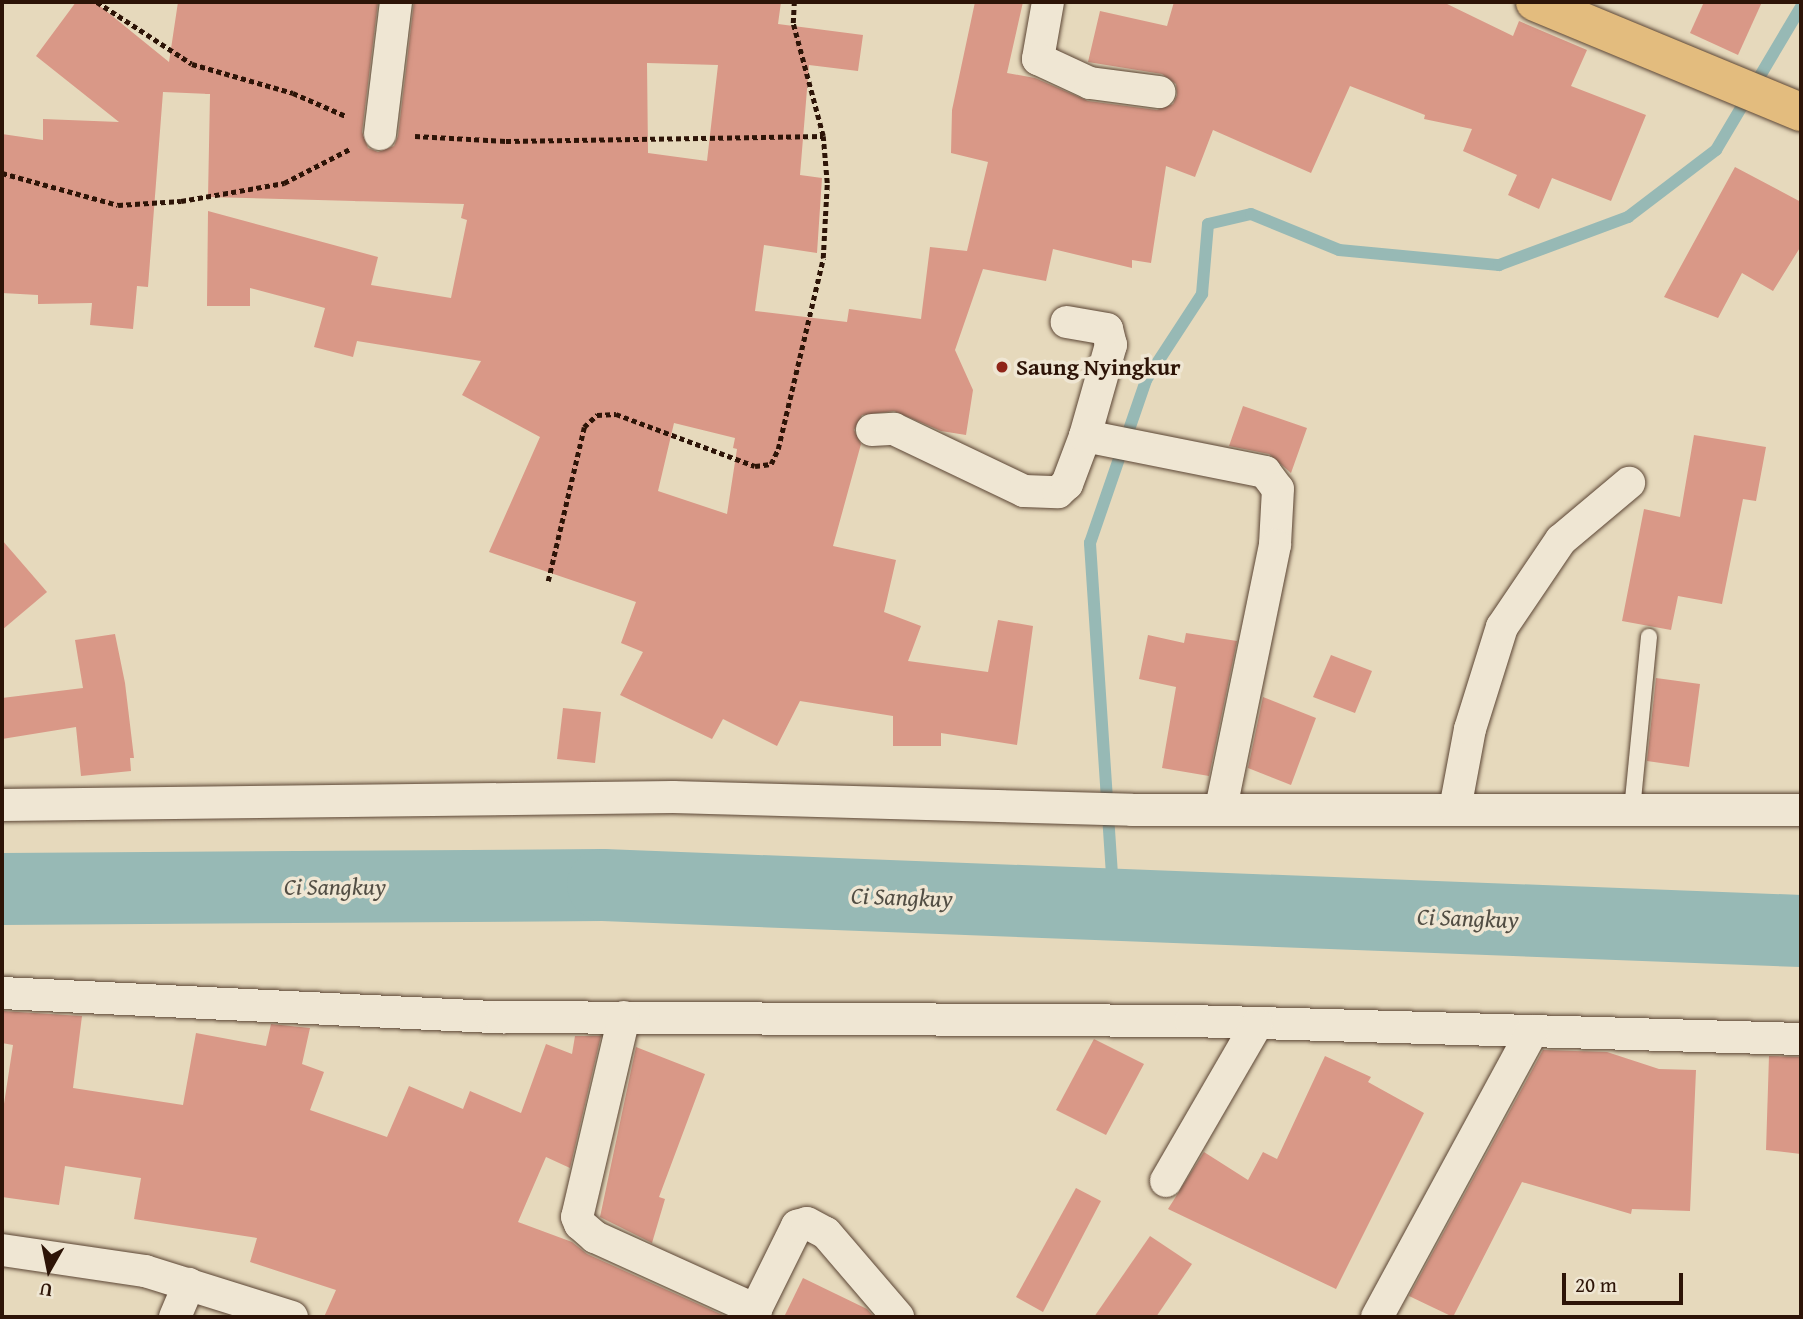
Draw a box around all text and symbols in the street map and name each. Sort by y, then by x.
place label: Saung Nyingkur [1016,353,1181,381]
marker: Saung Nyingkur [994,359,1010,375]
water label: Ci Sangkuy [284,873,386,901]
water label: Ci Sangkuy [851,881,953,913]
water label: Ci Sangkuy [1417,902,1519,934]
north arrow [14,1235,84,1305]
scale bar [1565,1260,1686,1304]
text: 20 m [1575,1269,1617,1300]
text: U [37,1276,54,1306]

